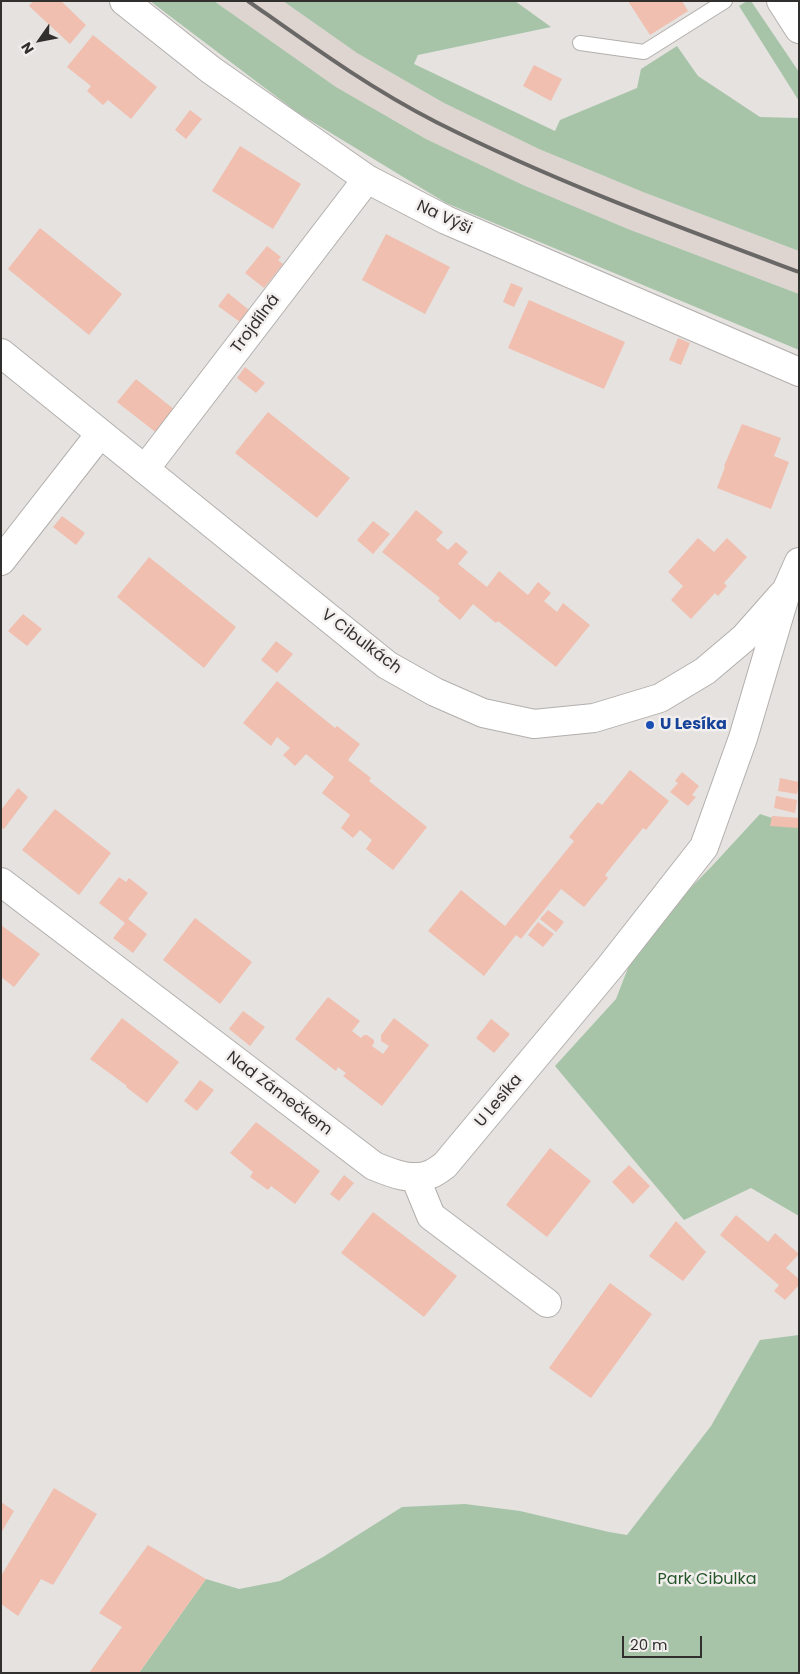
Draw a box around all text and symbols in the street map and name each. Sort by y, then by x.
north arrow [15,15,65,65]
text: N [16,38,39,58]
street label: Na Výši [413,197,475,239]
street label: Trojdílná [228,291,284,357]
street label: V Cibulkách [317,606,405,678]
place label: U Lesíka [660,715,727,735]
marker: U Lesíka [644,719,656,731]
street label: Nad Zámečkem [222,1048,336,1140]
street label: U Lesíka [471,1071,527,1131]
park label: Park Cibulka [658,1570,756,1590]
scale bar [625,1626,705,1658]
text: 20 m [630,1634,668,1655]

